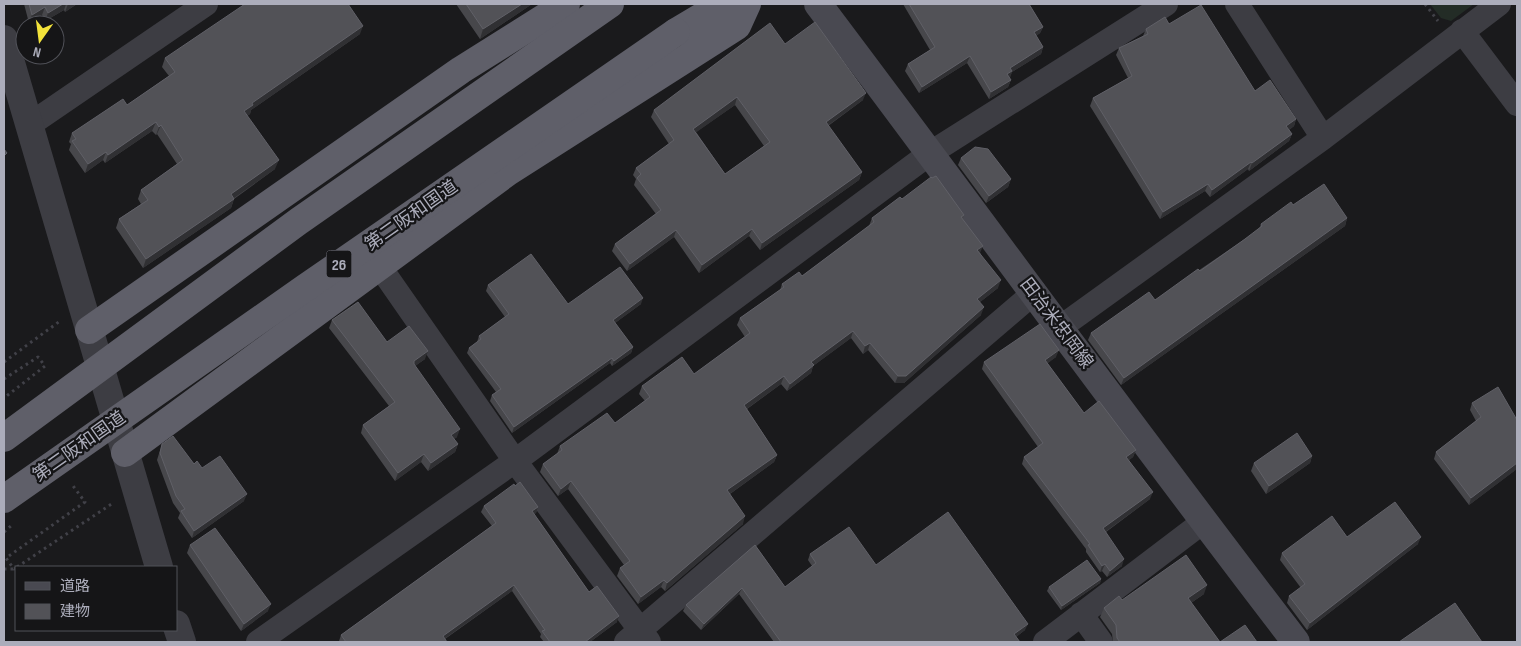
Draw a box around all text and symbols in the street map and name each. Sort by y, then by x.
north arrow [15,15,65,65]
text: N [31,43,43,61]
street label: 第二阪和国道 [361,176,462,255]
road number: 26 [326,250,352,278]
street label: 田治米忠岡線 [1016,274,1097,373]
street label: 第二阪和国道 [29,407,130,486]
legend [15,566,178,631]
text: 道路 [60,577,90,596]
text: 建物 [60,602,90,621]

